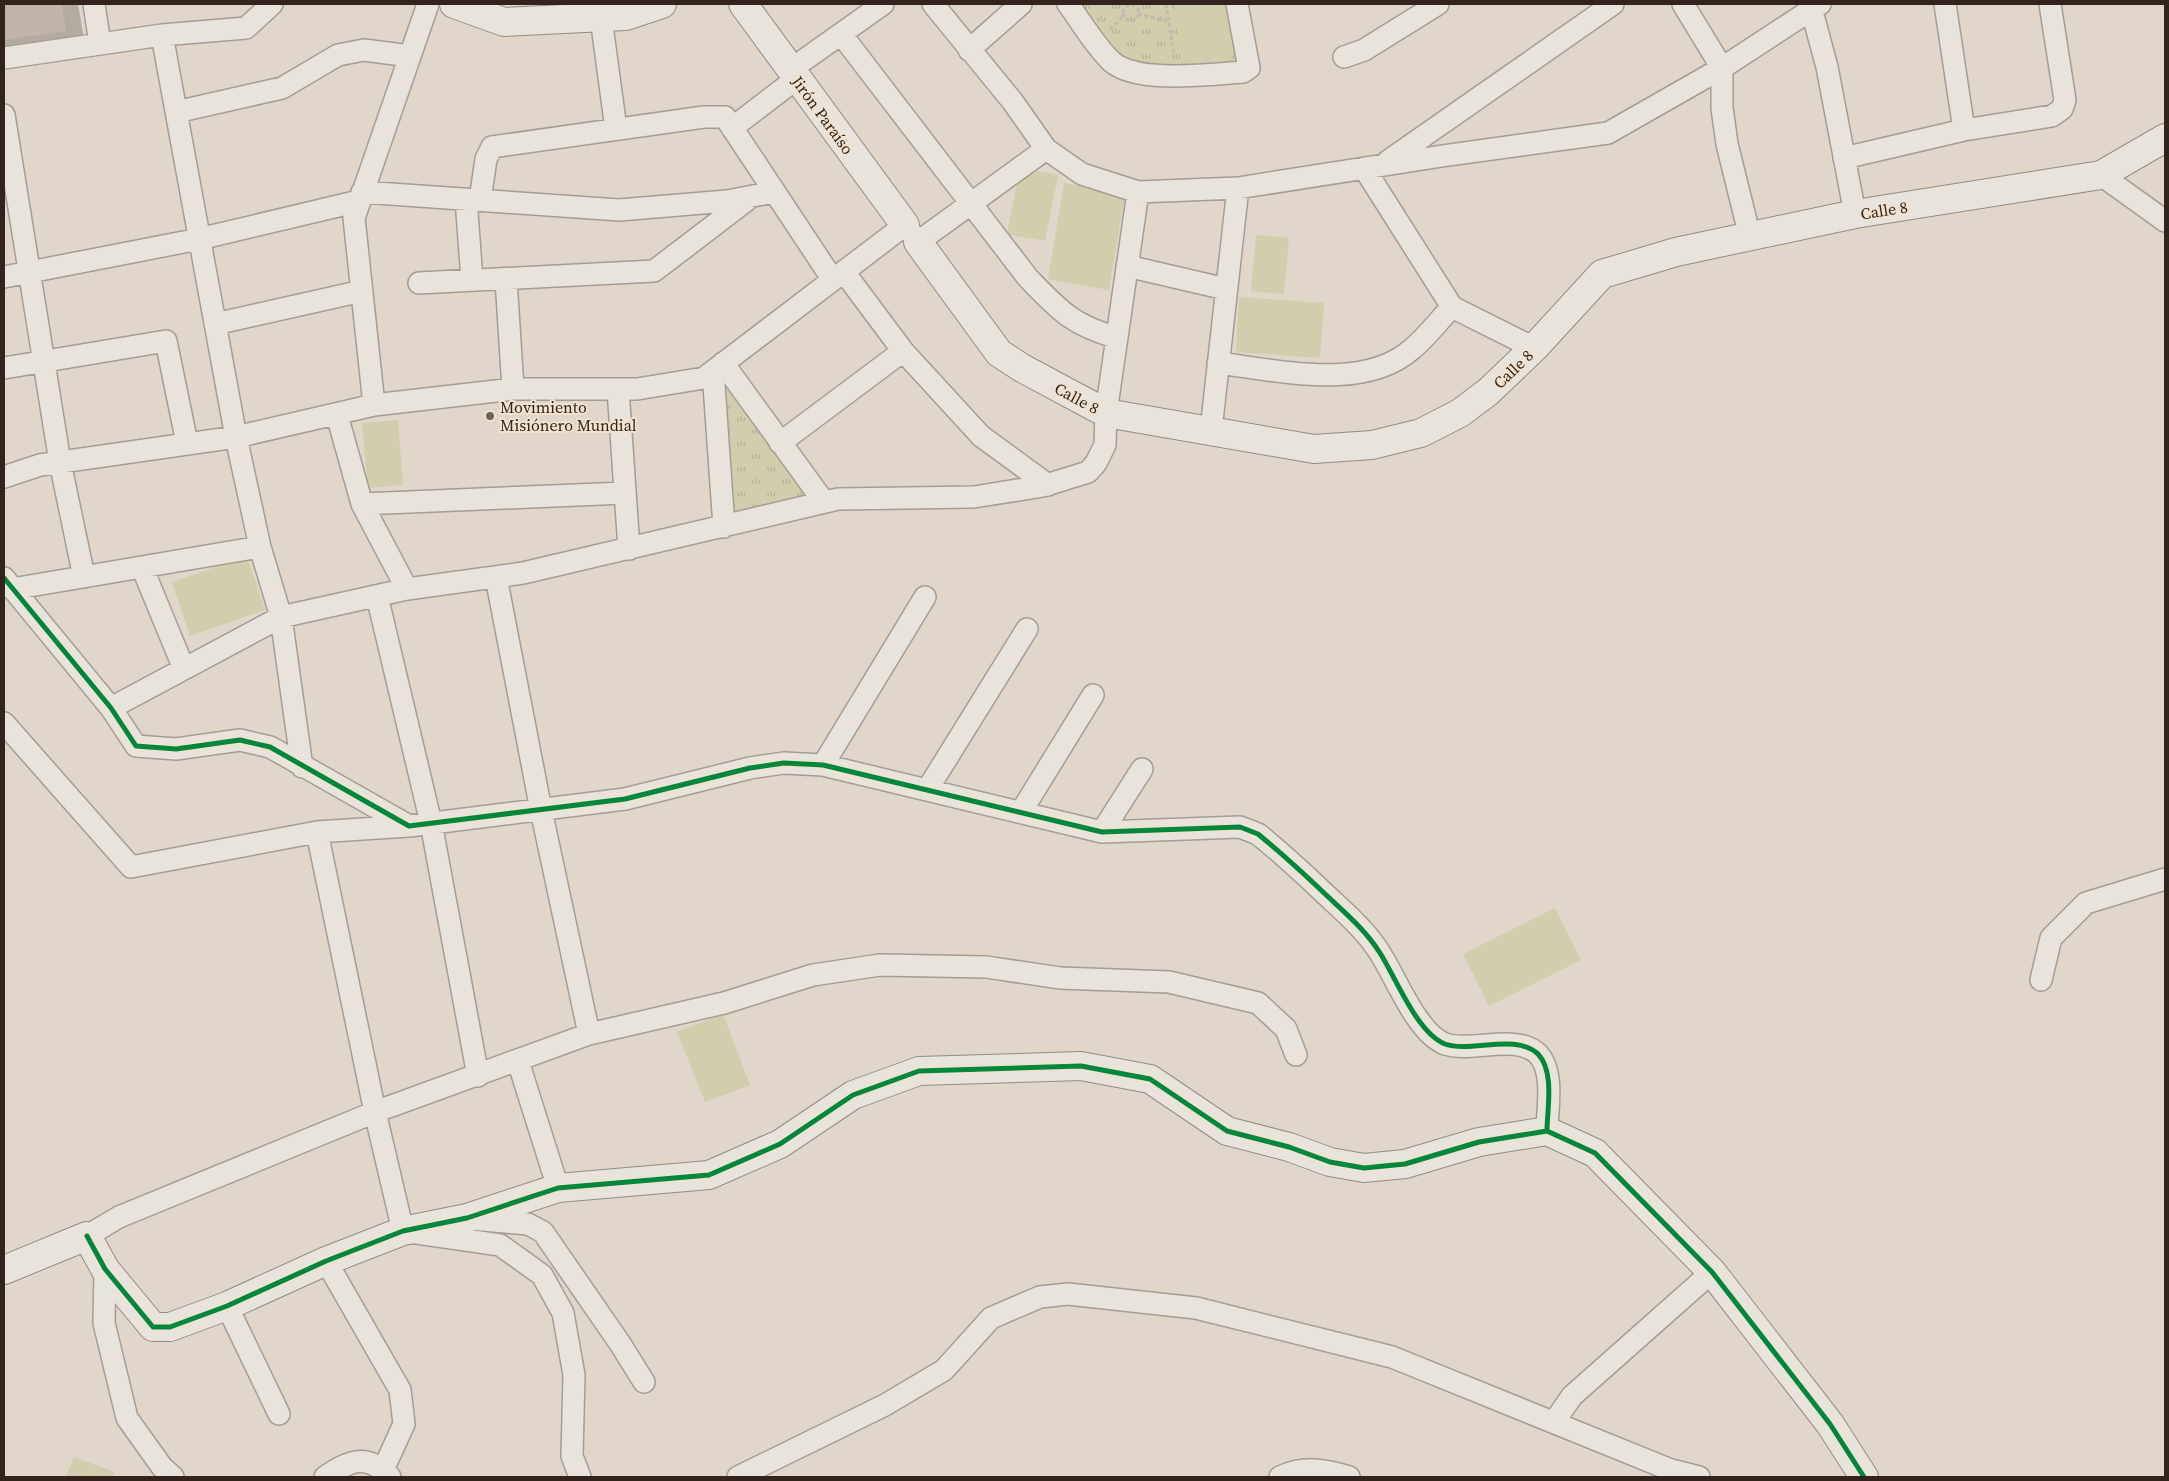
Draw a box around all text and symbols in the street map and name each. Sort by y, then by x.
street label: Jirón Paraíso [786,70,859,159]
street label: Calle 8 [1859,195,1909,225]
street label: Calle 8 [1488,345,1538,393]
street label: Calle 8 [1051,377,1103,419]
place label: Movimiento Misiónero Mundial [500,396,637,436]
marker: Movimiento Misiónero Mundial [484,410,496,422]

